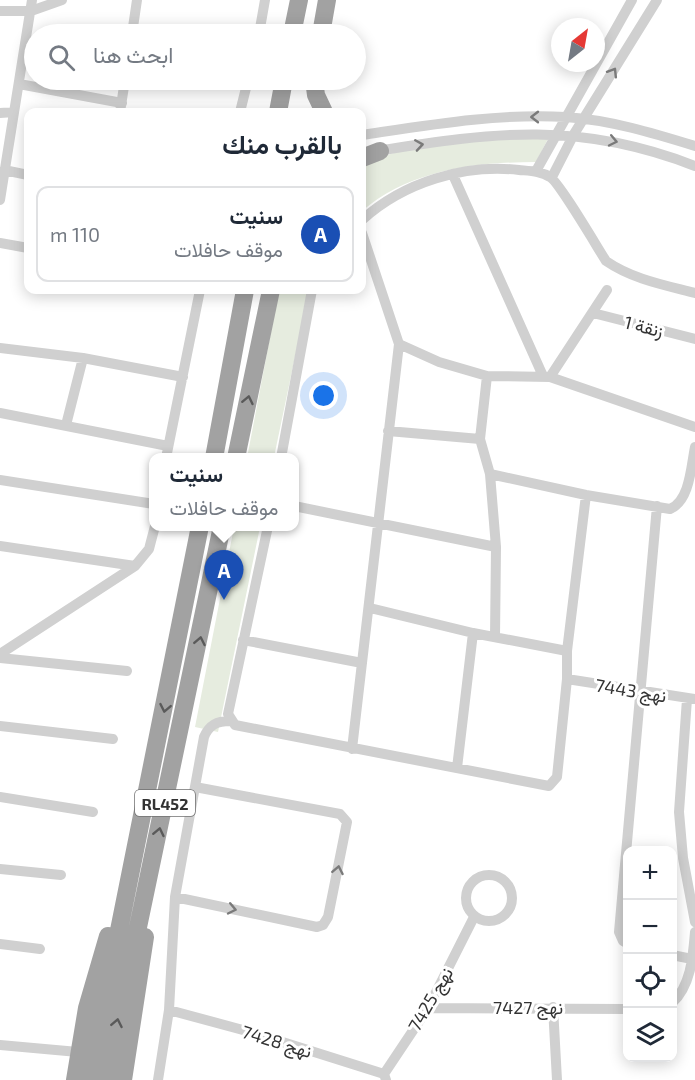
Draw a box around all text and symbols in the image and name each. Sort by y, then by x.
north arrow [551,18,605,72]
search box [24,24,366,90]
icon: search [45,41,78,74]
text: ابحث هنا [93,41,173,67]
one-way arrow [605,68,617,78]
one-way arrow [530,111,539,123]
text: بالقرب منك [222,128,342,159]
one-way arrow [608,134,618,147]
one-way arrow [415,139,424,151]
text: سنيت [229,202,283,228]
text: 110 m [50,222,100,246]
text: A [314,222,327,246]
text: موقف حافلات [174,237,283,261]
street label: زنقة 1 [622,311,666,342]
your location [309,381,338,410]
one-way arrow [241,395,254,405]
popup [149,453,299,531]
text: سنيت [169,460,223,486]
text: موقف حافلات [169,495,279,519]
pin: A [204,550,244,600]
one-way arrow [193,637,206,647]
street label: نهج 7443 [593,674,668,708]
one-way arrow [159,702,172,712]
road number: RL452 [135,790,195,816]
one-way arrow [152,827,165,837]
map controls [623,846,677,1062]
button: + [623,846,677,900]
one-way arrow [331,865,344,875]
button: − [623,900,677,954]
one-way arrow [227,902,237,915]
button: locate [623,954,677,1008]
street label: نهج 7425 [403,963,459,1036]
street label: نهج 7427 [493,996,563,1020]
button: layers [623,1008,677,1062]
one-way arrow [110,1018,123,1028]
street label: نهج 7428 [239,1020,315,1064]

